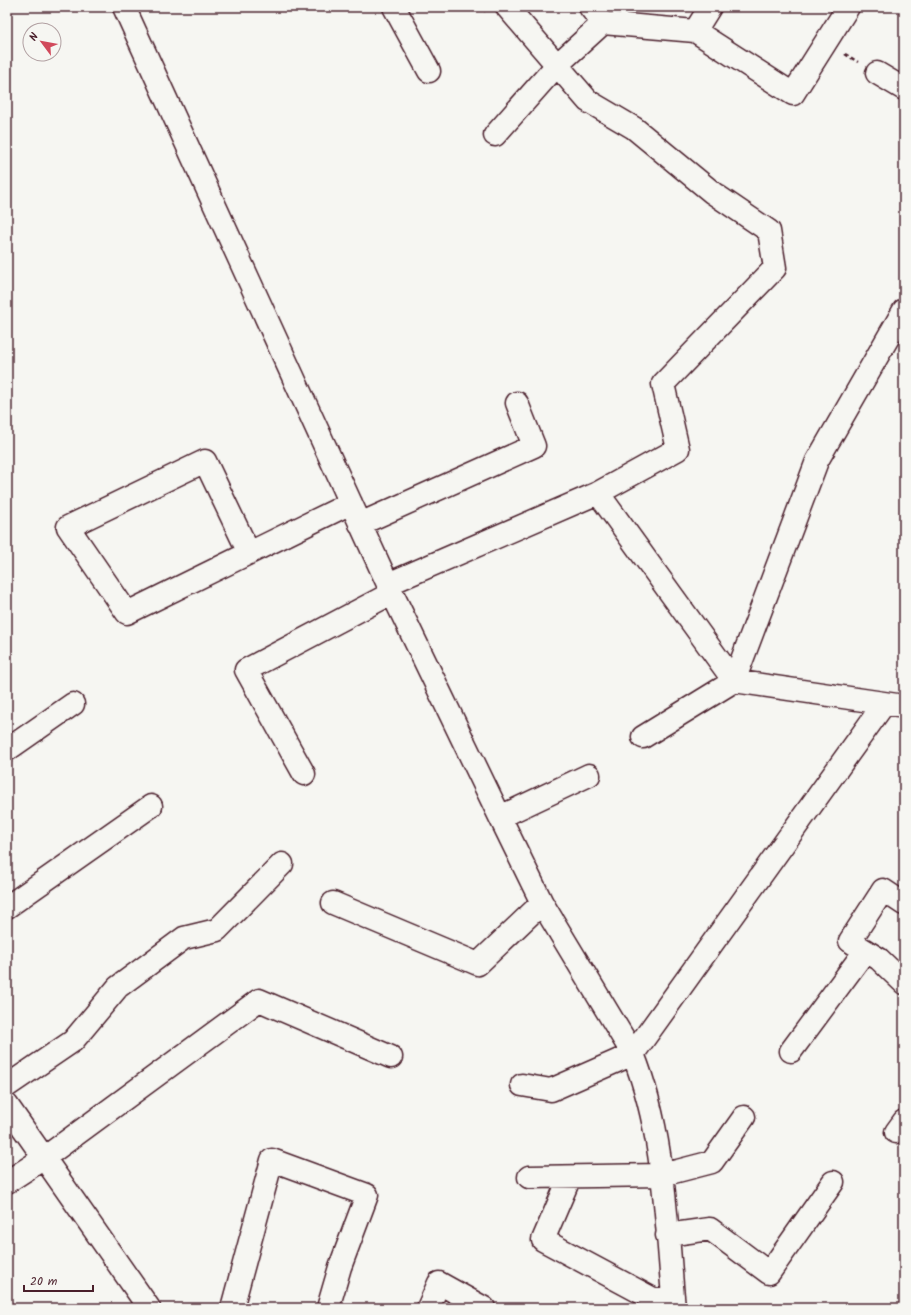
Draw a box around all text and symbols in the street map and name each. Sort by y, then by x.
north arrow [22,22,62,62]
text: N [25,29,44,45]
scale bar [24,1267,93,1293]
text: 20 m [30,1272,58,1291]

